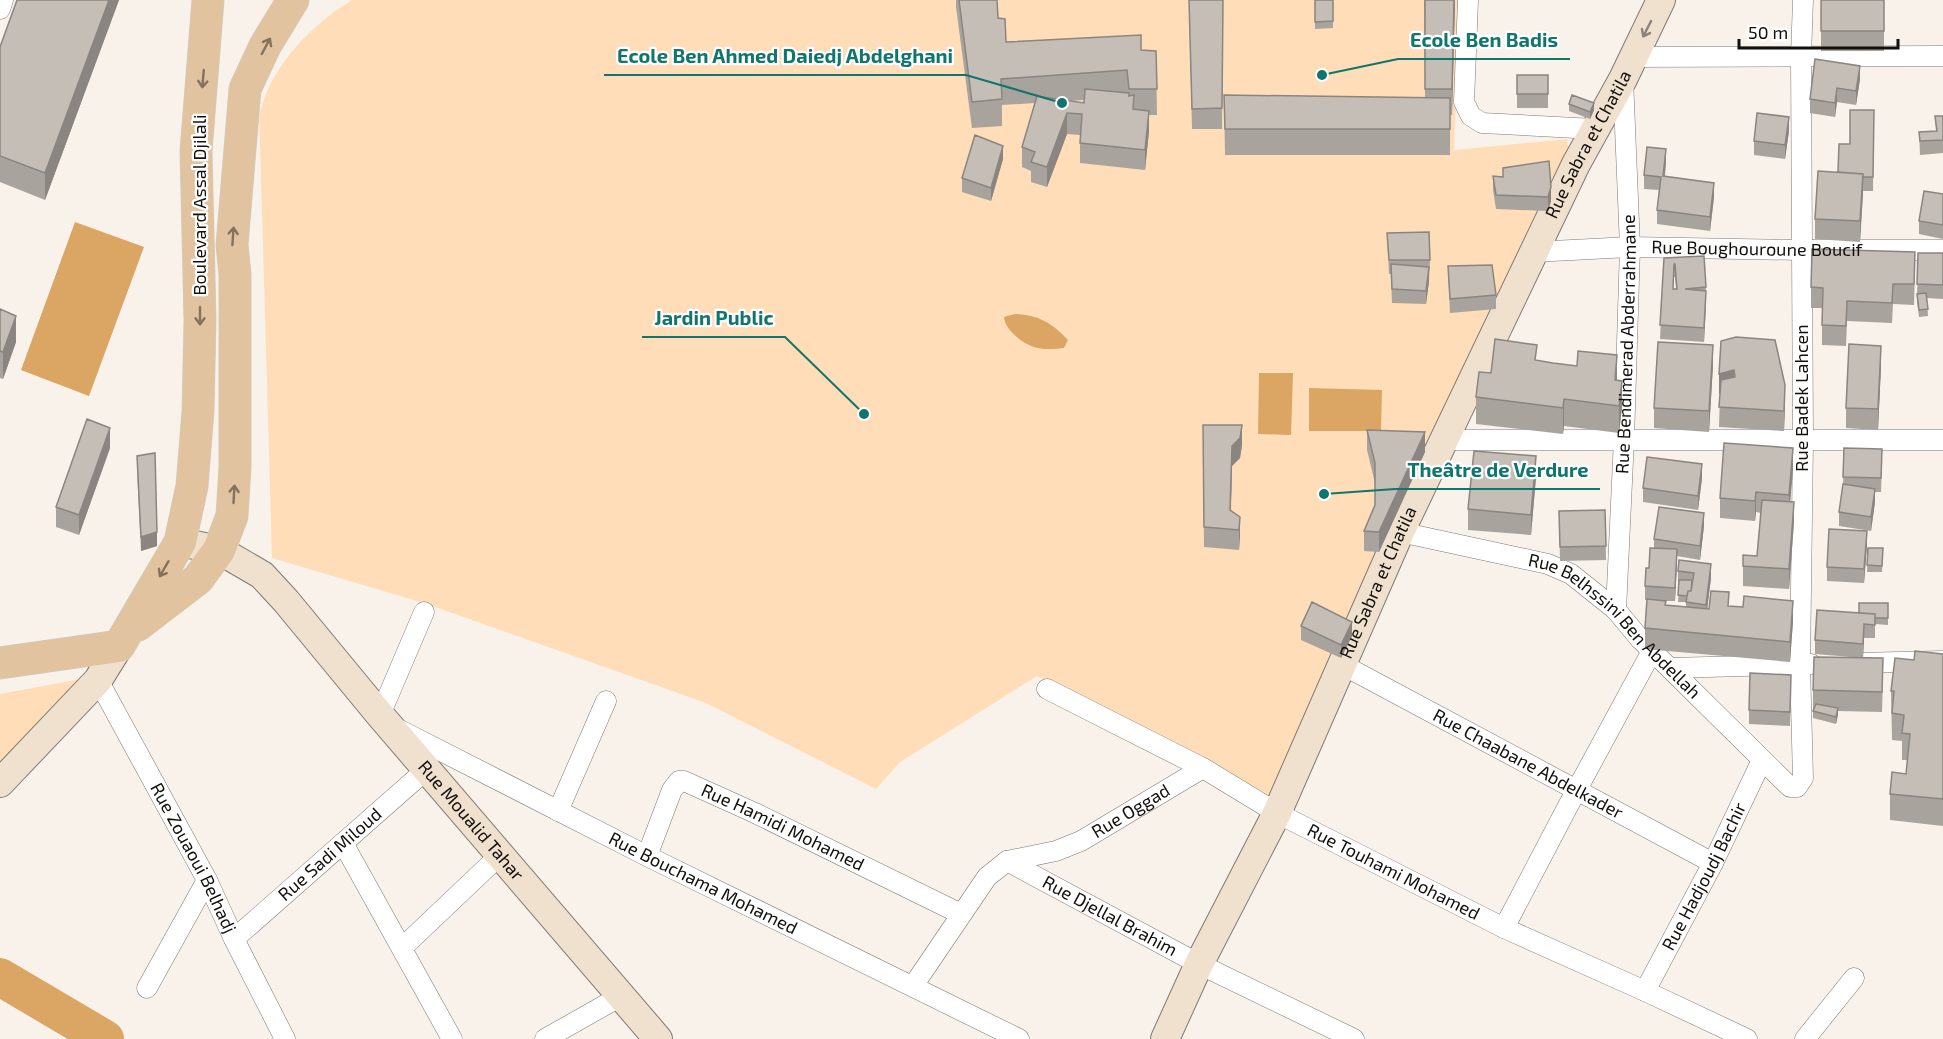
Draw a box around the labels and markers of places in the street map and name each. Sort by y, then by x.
callout: Ecole Ben Badis [1398,21,1570,59]
callout: Ecole Ben Ahmed Daiedj Abdelghani [604,37,966,75]
callout: Jardin Public [642,299,785,337]
callout: Theâtre de Verdure [1395,451,1600,489]

